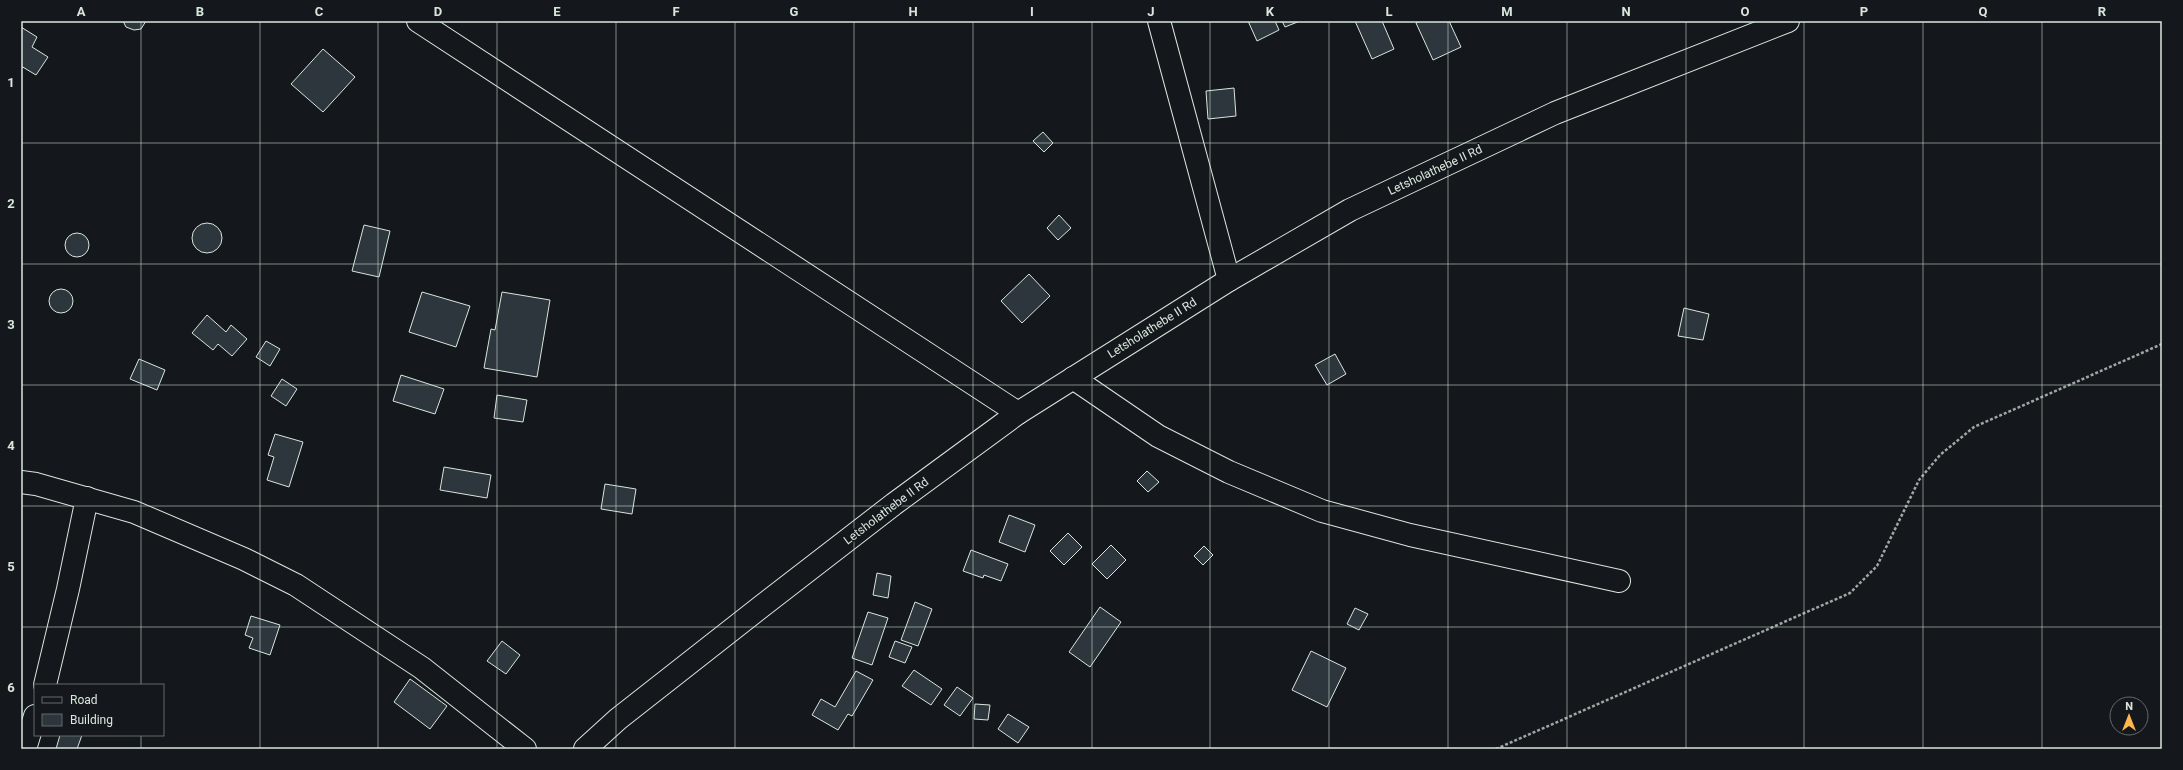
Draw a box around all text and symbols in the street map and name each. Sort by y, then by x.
text: A [77,4,86,19]
text: B [196,4,204,19]
text: C [315,4,324,19]
text: D [434,4,442,19]
text: E [553,4,561,19]
text: F [672,4,680,19]
text: G [790,4,799,19]
text: H [908,4,918,19]
text: I [1030,4,1034,19]
text: J [1147,4,1155,19]
text: K [1266,4,1275,19]
text: L [1385,4,1393,19]
text: M [1501,4,1513,19]
text: N [1621,4,1631,19]
text: O [1741,4,1750,19]
text: P [1860,4,1868,19]
text: Q [1979,4,1988,19]
text: R [2098,4,2107,19]
text: 1 [7,75,15,90]
street label: Letsholathebe II Rd [1386,142,1484,198]
text: 2 [7,196,15,211]
street label: Letsholathebe II Rd [1105,295,1199,361]
text: 3 [7,317,15,332]
text: 4 [7,438,15,453]
street label: Letsholathebe II Rd [841,475,931,547]
text: 5 [7,559,15,574]
text: 6 [7,680,15,695]
legend [34,684,164,736]
text: Road [70,693,98,707]
north arrow [2109,696,2149,736]
text: N [2125,700,2133,713]
text: Building [70,713,113,727]

